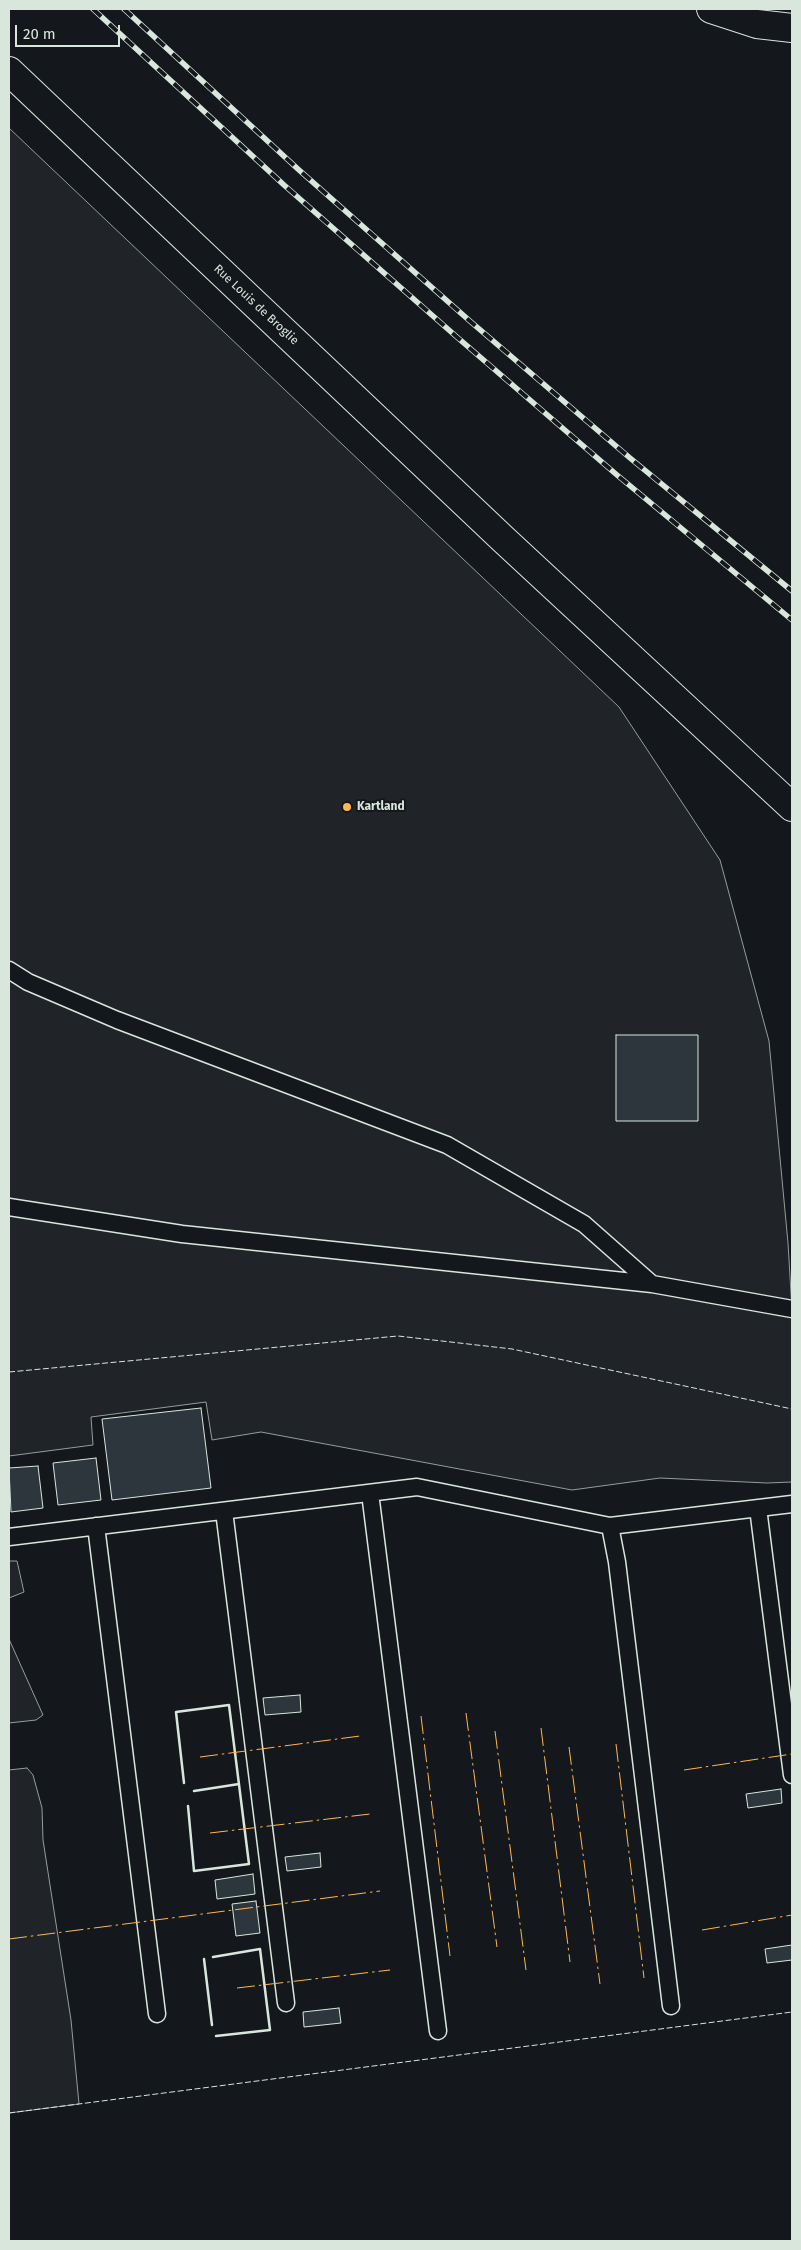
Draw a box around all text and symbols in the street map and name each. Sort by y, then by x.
scale bar [18,15,122,47]
text: 20 m [23,25,56,43]
street label: Rue Louis de Broglie [211,262,301,348]
place label: Kartland [357,800,405,814]
marker: Kartland [341,801,353,813]

